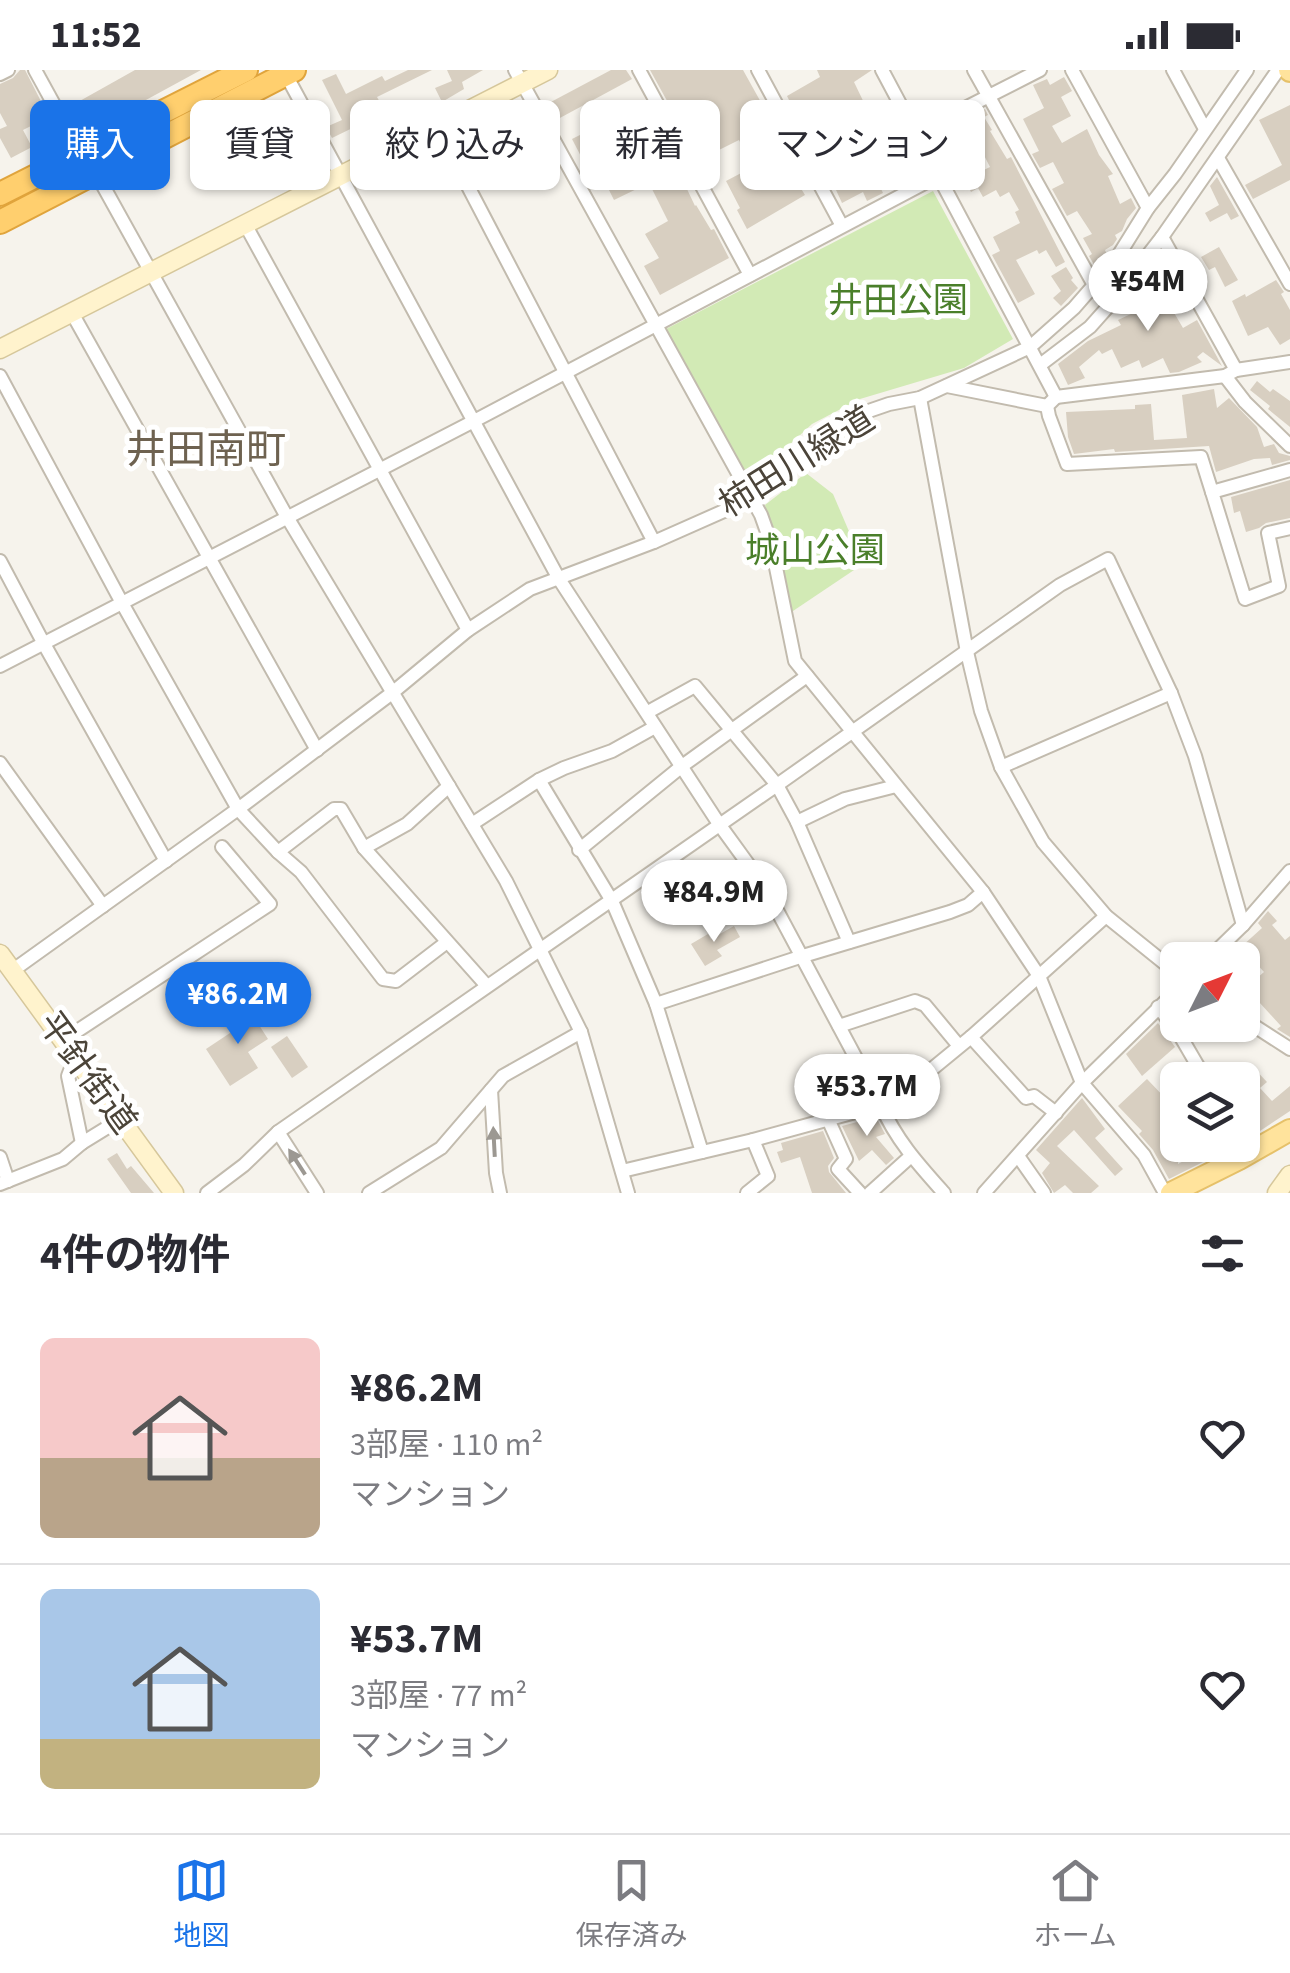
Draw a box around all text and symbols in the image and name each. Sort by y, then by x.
text: 11:52 [50,8,142,62]
chip: 購入 [30,100,170,190]
chip: 賃貸 [190,100,330,190]
chip: 絞り込み [350,100,560,190]
chip: 新着 [580,100,720,190]
chip: マンション [740,100,985,190]
pin: ¥54M [1089,249,1207,334]
text: ¥54M [1110,258,1186,304]
park label: 井田公園 [828,276,968,326]
street label: 柿田川緑道 [710,394,884,530]
district label: 井田南町 [126,422,286,479]
park label: 城山公園 [745,526,885,576]
pin: ¥84.9M [633,860,795,945]
text: ¥84.9M [663,869,765,915]
north arrow [1160,942,1260,1042]
map controls [1160,942,1260,1162]
pin: ¥86.2M [157,962,319,1047]
text: ¥86.2M [187,971,289,1017]
street label: 平針街道 [26,1002,148,1144]
pin: ¥53.7M [786,1054,948,1139]
button: layers [1160,1062,1260,1162]
text: ¥53.7M [816,1063,918,1109]
one-way arrow [486,1125,502,1157]
one-way arrow [289,1149,307,1176]
text: 4件の物件 [40,1226,230,1286]
icon: filters [1195,1226,1250,1281]
text: ¥86.2M [350,1358,483,1418]
icon: home [120,1378,240,1498]
icon: heart [1195,1411,1250,1466]
text: 3部屋 · 110 m² [350,1422,543,1468]
text: マンション [350,1472,510,1518]
text: ¥53.7M [350,1609,483,1669]
icon: home [120,1629,240,1749]
icon: heart [1195,1662,1250,1717]
text: 3部屋 · 77 m² [350,1673,527,1719]
text: マンション [350,1723,510,1769]
tab: 地図 [173,1853,229,1956]
tab: 保存済み [575,1853,687,1956]
tab: ホーム [1034,1853,1117,1956]

